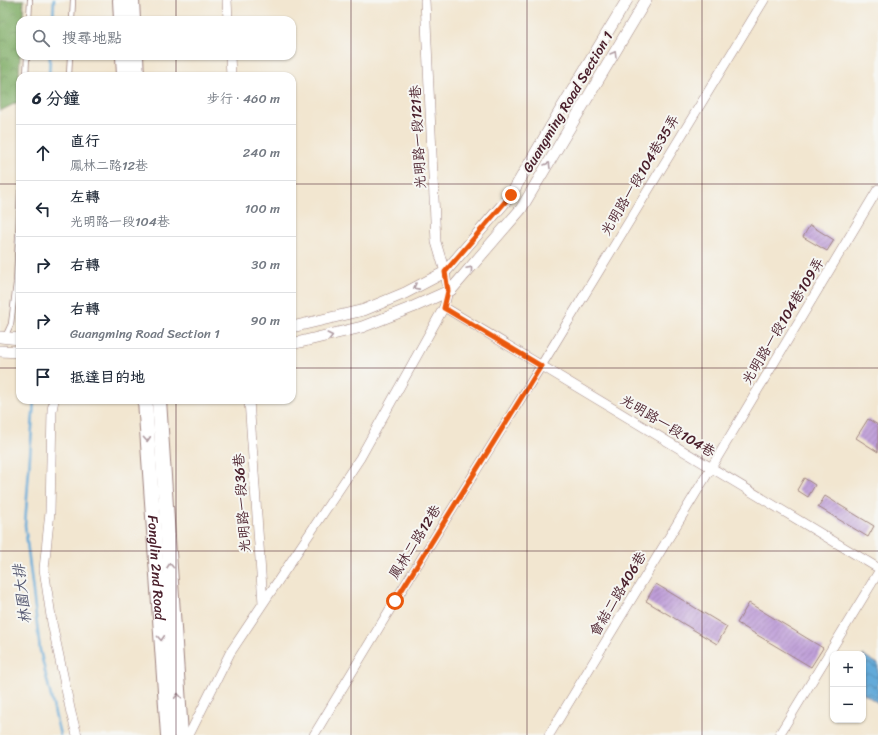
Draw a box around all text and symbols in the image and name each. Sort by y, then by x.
search box [16,16,296,60]
text: 搜尋地點 [62,25,122,51]
street label: Guangming Road Section 1 [516,26,620,178]
icon: search [30,27,52,49]
one-way arrow [610,51,617,58]
text: 6 分鐘 [32,83,80,113]
street label: 光明路一段121巷 [403,83,433,190]
text: 步行 · 460 m [207,87,280,110]
street label: 光明路一段104巷35弄 [594,109,686,241]
text: 直行 [70,128,100,154]
text: 240 m [243,141,280,164]
icon: ahead [32,142,54,164]
text: 鳳林二路12巷 [70,154,148,177]
one-way arrow [543,162,550,169]
text: 左轉 [70,184,100,210]
route end [502,186,520,204]
text: 100 m [245,197,280,220]
icon: left [32,198,54,220]
text: 光明路一段104巷 [70,210,170,233]
text: 右轉 [70,252,100,278]
street label: 光明路一段104巷109弄 [735,252,831,390]
text: 30 m [251,253,280,276]
icon: right [32,254,54,276]
one-way arrow [465,266,472,273]
one-way arrow [413,282,420,290]
text: 右轉 [70,296,100,322]
text: 90 m [250,309,280,332]
icon: right [32,310,54,332]
text: Guangming Road Section 1 [70,322,220,345]
one-way arrow [327,332,333,340]
text: 抵達目的地 [70,364,145,390]
icon: arrive [32,366,54,388]
street label: 光明路一段104巷 [615,388,721,465]
one-way arrow [143,436,152,442]
street label: 光明路一段36巷 [226,451,258,554]
street label: 鳳林二路12巷 [382,499,448,584]
street label: Fonglin 2nd Road [140,514,173,623]
street label: 會結二路406巷 [583,546,654,641]
water label: 林園大排 [5,561,39,625]
one-way arrow [165,563,174,569]
route start [386,592,404,610]
one-way arrow [157,635,166,641]
map controls [830,651,866,723]
button: + [830,651,866,687]
button: − [830,687,866,723]
one-way arrow [174,693,183,699]

